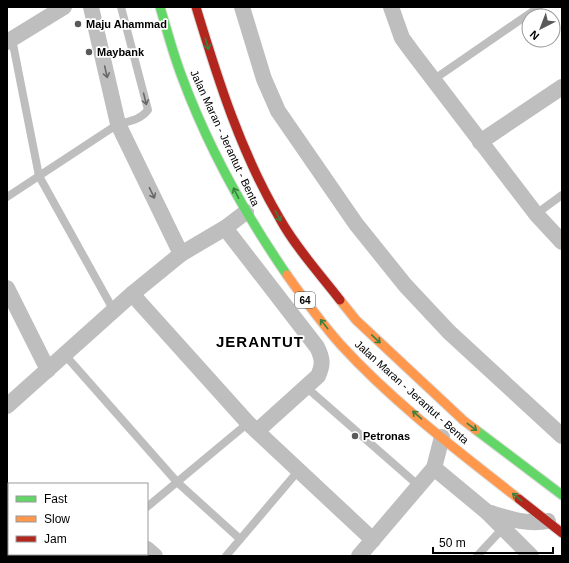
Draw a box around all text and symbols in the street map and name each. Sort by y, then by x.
north arrow [521,8,561,48]
place label: Maju Ahammad [86,18,167,30]
marker: Maju Ahammad [73,19,83,29]
text: N [527,28,541,43]
one-way arrow [204,38,211,51]
place label: Maybank [97,46,145,58]
marker: Maybank [84,47,94,57]
one-way arrow [103,65,111,78]
street label: Jalan Maran - Jerantut - Benta [188,68,262,209]
one-way arrow [142,92,149,105]
one-way arrow [149,187,156,199]
one-way arrow [232,187,239,199]
one-way arrow [275,210,282,222]
road number: 64 [295,292,315,308]
one-way arrow [320,318,329,329]
district label: JERANTUT [216,333,304,350]
one-way arrow [371,334,381,344]
street label: Jalan Maran - Jerantut - Benta [353,338,472,447]
one-way arrow [412,410,422,419]
one-way arrow [466,423,477,431]
place label: Petronas [363,430,410,442]
marker: Petronas [350,431,360,441]
legend [8,483,148,555]
text: Fast [44,492,68,506]
one-way arrow [512,493,523,501]
text: Slow [44,512,70,526]
scale bar [433,529,553,555]
text: Jam [44,532,67,546]
text: 50 m [439,536,466,550]

